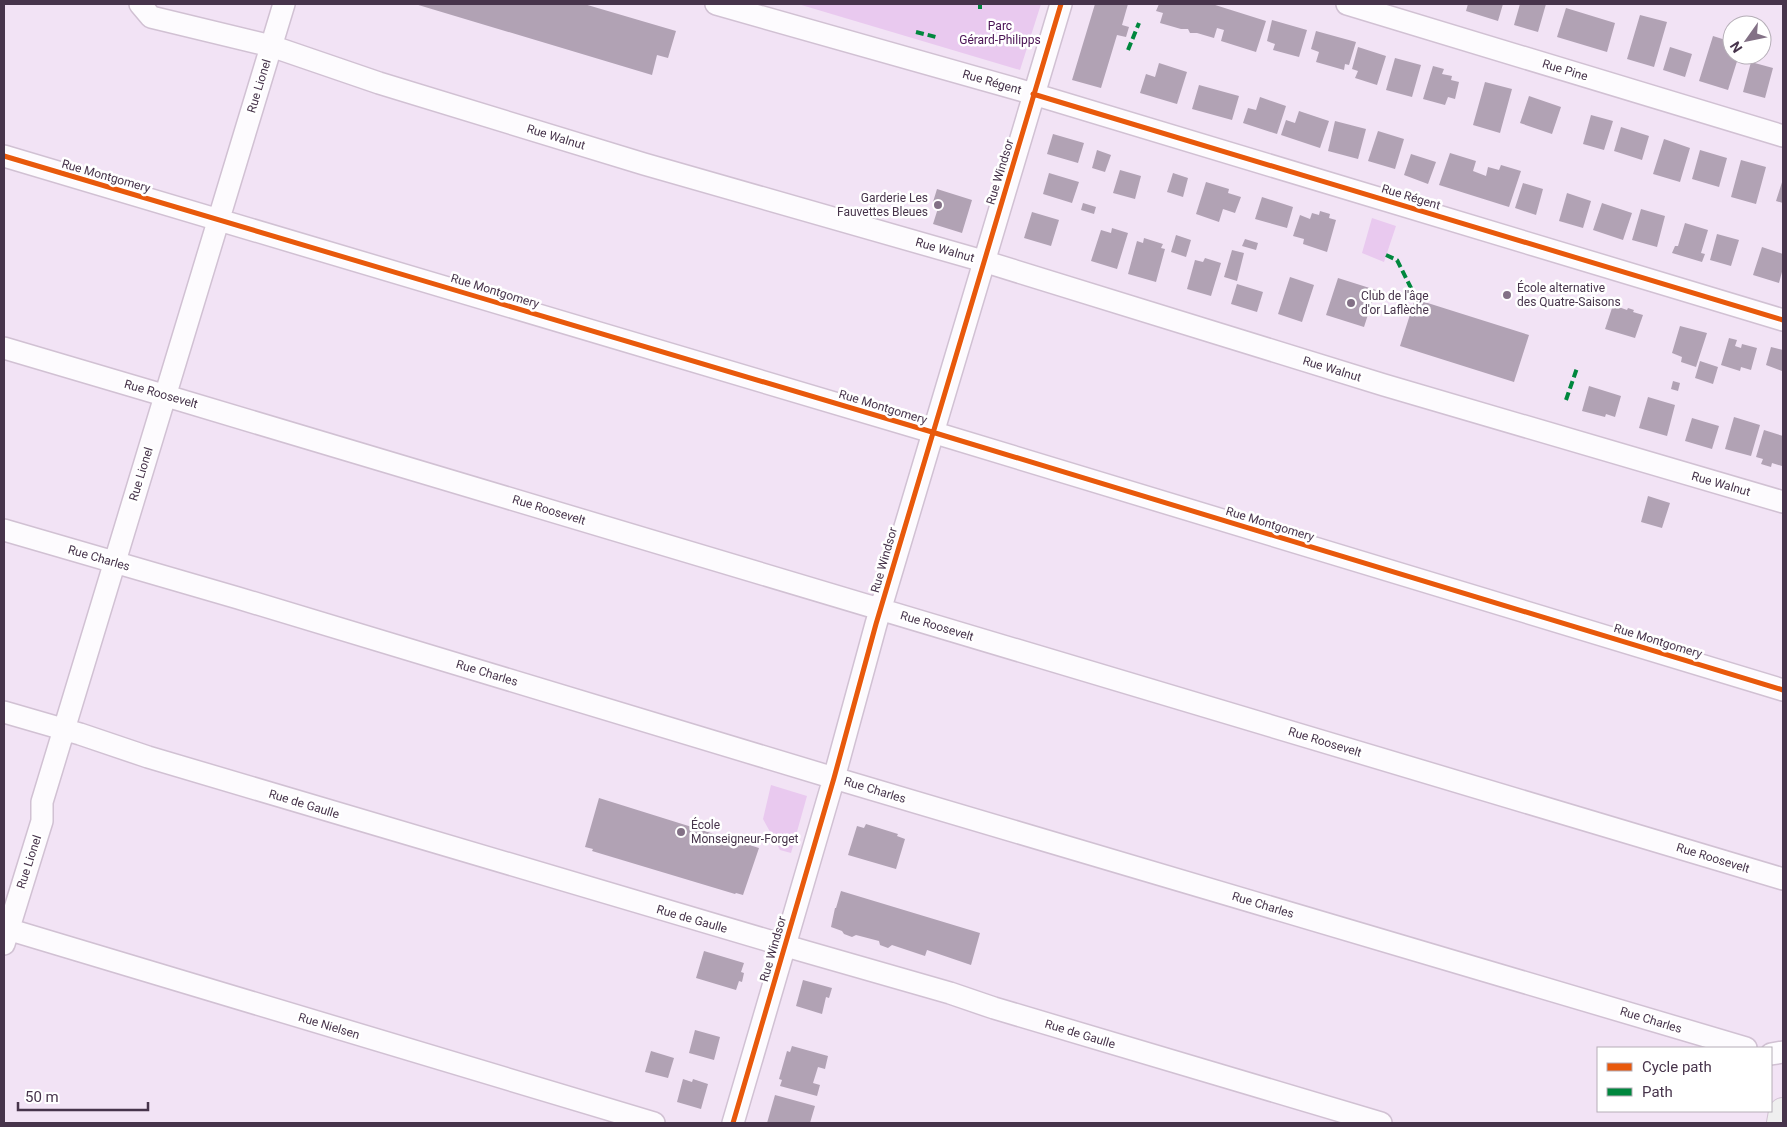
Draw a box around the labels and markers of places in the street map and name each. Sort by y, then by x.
place label: Garderie Les Fauvettes Bleues [837,191,928,219]
marker: Garderie Les Fauvettes Bleues [932,199,944,211]
place label: École alternative des Quatre-Saisons [1517,280,1621,309]
place label: Club de l'âge d'or Laflèche [1361,289,1429,317]
marker: École alternative des Quatre-Saisons [1501,289,1513,301]
marker: Club de l'âge d'or Laflèche [1345,297,1357,309]
place label: École Monseigneur-Forget [691,817,799,846]
marker: École Monseigneur-Forget [675,826,687,838]

